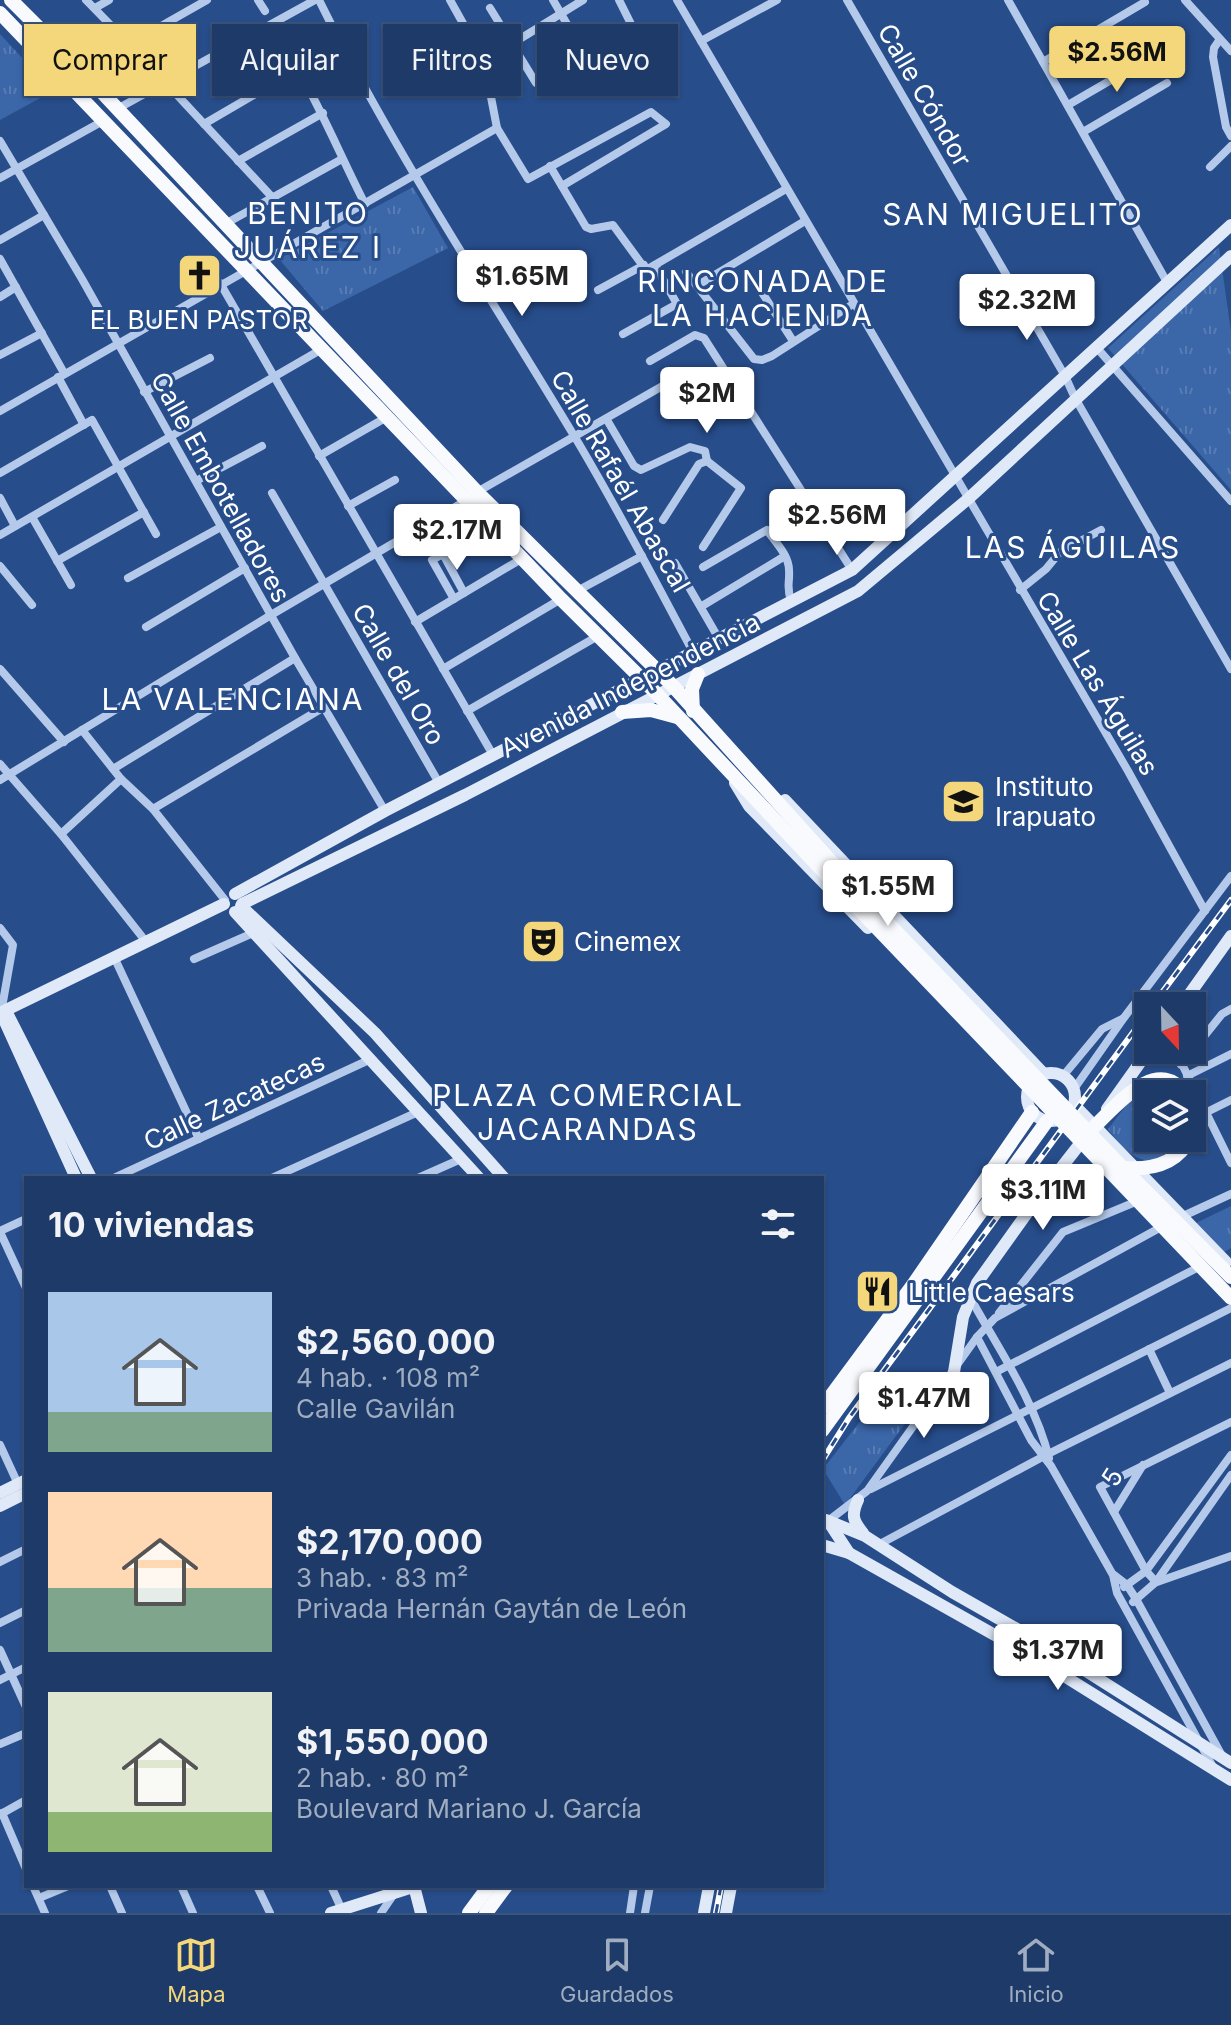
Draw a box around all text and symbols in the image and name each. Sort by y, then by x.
street label: Calle Cóndor [872,18,979,172]
chip: Comprar [24,24,196,96]
chip: Alquilar [212,24,367,96]
chip: Filtros [383,24,521,96]
chip: Nuevo [537,24,678,96]
pin: $2.56M [1052,26,1182,94]
text: $2.56M [1067,36,1167,67]
district label: BENITO JUÁREZ I [234,195,382,265]
district label: SAN MIGUELITO [882,196,1144,232]
pin: $1.65M [457,250,587,318]
church icon: EL BUEN PASTOR [175,252,223,300]
text: $1.65M [475,260,569,291]
district label: RINCONADA DE LA HACIENDA [637,263,889,333]
pin: $2.32M [962,274,1092,342]
text: $2.32M [978,284,1076,315]
place label: EL BUEN PASTOR [90,304,308,335]
street label: Calle Rafaél Abascal [545,365,697,597]
street label: Calle Embotelladores [145,366,297,608]
pin: $2M [668,367,746,435]
text: $2M [678,377,736,408]
pin: $2.56M [772,489,902,557]
text: $2.56M [787,499,887,530]
pin: $2.17M [392,504,522,572]
text: $2.17M [412,514,502,545]
district label: LAS ÁGUILAS [965,529,1181,565]
street label: Calle Las Águilas [1031,585,1165,781]
street label: Calle del Oro [346,598,452,750]
street label: Avenida Independencia [495,606,765,764]
district label: LA VALENCIANA [101,681,365,717]
place label: Instituto Irapuato [995,771,1096,832]
school or university icon: Instituto Irapuato [940,777,988,825]
pin: $1.55M [823,860,953,928]
text: $1.55M [841,870,935,901]
theatre icon: Cinemex [519,917,567,965]
place label: Cinemex [574,926,681,957]
north arrow [1134,992,1206,1064]
map controls [1134,992,1206,1152]
street label: Calle Zacatecas [139,1046,329,1156]
district label: PLAZA COMERCIAL JACARANDAS [432,1077,744,1147]
button: layers [1134,1080,1206,1152]
pin: $3.11M [978,1164,1108,1232]
text: $3.11M [1000,1174,1086,1205]
icon: filters [756,1202,800,1246]
text: 10 viviendas [48,1204,254,1245]
restaurant icon: Little Caesars [853,1268,901,1316]
place label: Little Caesars [908,1277,1075,1308]
text: $2,560,000 [296,1321,496,1362]
icon: home [112,1324,208,1420]
text: 4 hab. · 108 m² [296,1362,480,1393]
pin: $1.47M [859,1372,989,1440]
text: $1.47M [877,1382,971,1413]
text: Calle Gavilán [296,1393,455,1424]
street label: 5 [1095,1462,1129,1492]
text: $2,170,000 [296,1521,483,1562]
icon: home [112,1524,208,1620]
text: 3 hab. · 83 m² [296,1562,469,1593]
text: Privada Hernán Gaytán de León [296,1593,687,1624]
pin: $1.37M [993,1624,1123,1692]
text: $1.37M [1012,1634,1104,1665]
text: $1,550,000 [296,1721,489,1762]
icon: home [112,1724,208,1820]
text: 2 hab. · 80 m² [296,1762,469,1793]
text: Boulevard Mariano J. García [296,1793,642,1824]
tab: Mapa [167,1933,226,2007]
tab: Guardados [560,1933,674,2007]
tab: Inicio [1008,1933,1064,2007]

